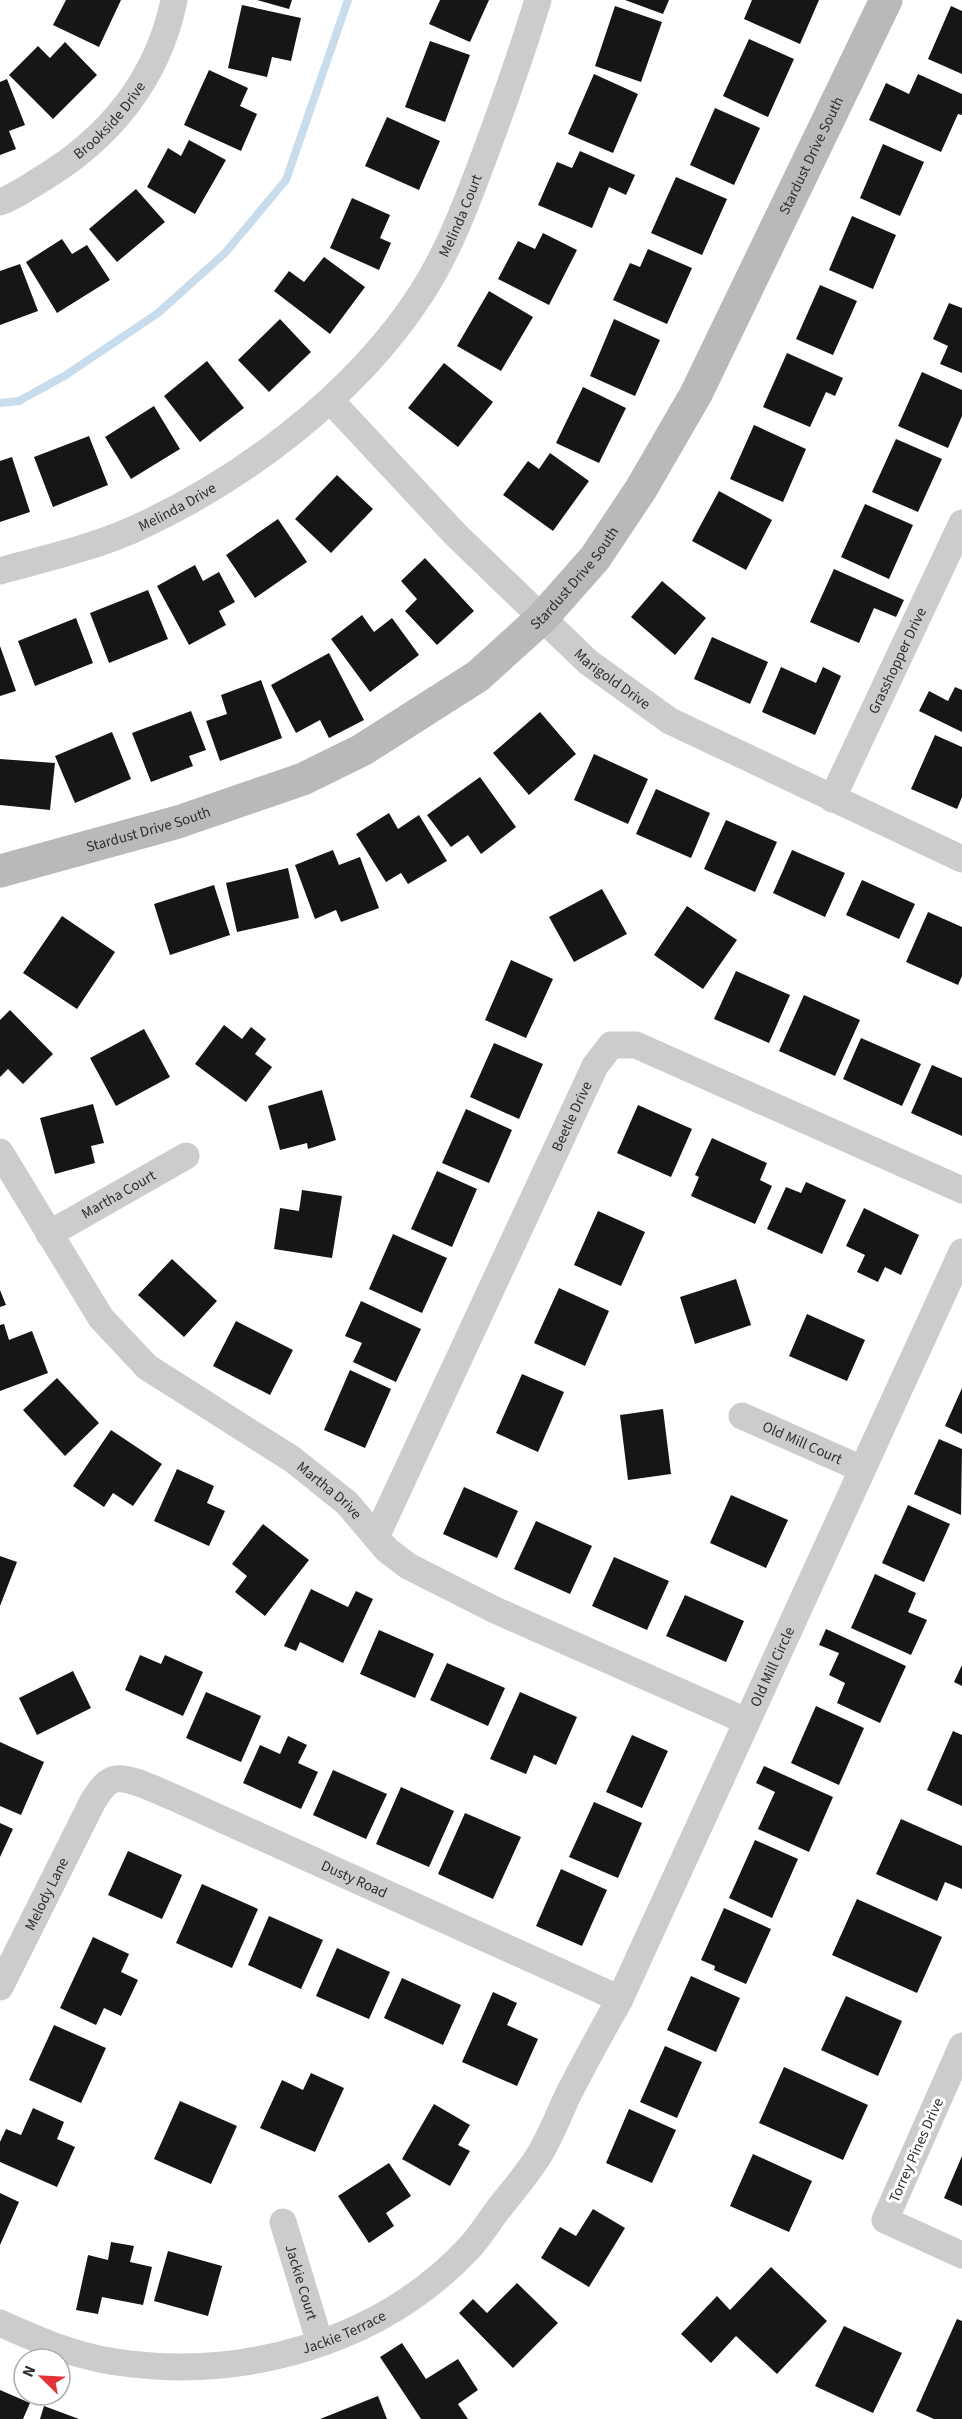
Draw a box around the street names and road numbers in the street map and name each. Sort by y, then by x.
street label: Brookside Drive [69,78,151,164]
street label: Stardust Drive South [774,93,849,218]
street label: Melinda Court [434,171,487,261]
street label: Melinda Drive [135,478,220,537]
street label: Stardust Drive South [526,523,624,635]
street label: Grasshopper Drive [864,604,932,718]
street label: Marigold Drive [569,644,655,715]
street label: Stardust Drive South [84,802,214,858]
street label: Beetle Drive [547,1078,598,1155]
street label: Martha Court [78,1165,160,1224]
street label: Old Mill Court [759,1416,846,1470]
street label: Martha Drive [292,1457,367,1524]
street label: Old Mill Circle [745,1624,800,1710]
street label: Melody Lane [20,1854,74,1934]
street label: Dusty Road [318,1855,391,1904]
street label: Torrey Pines Drive [884,2095,949,2206]
street label: Jackie Court [279,2242,322,2323]
street label: Jackie Terrace [300,2305,390,2360]

